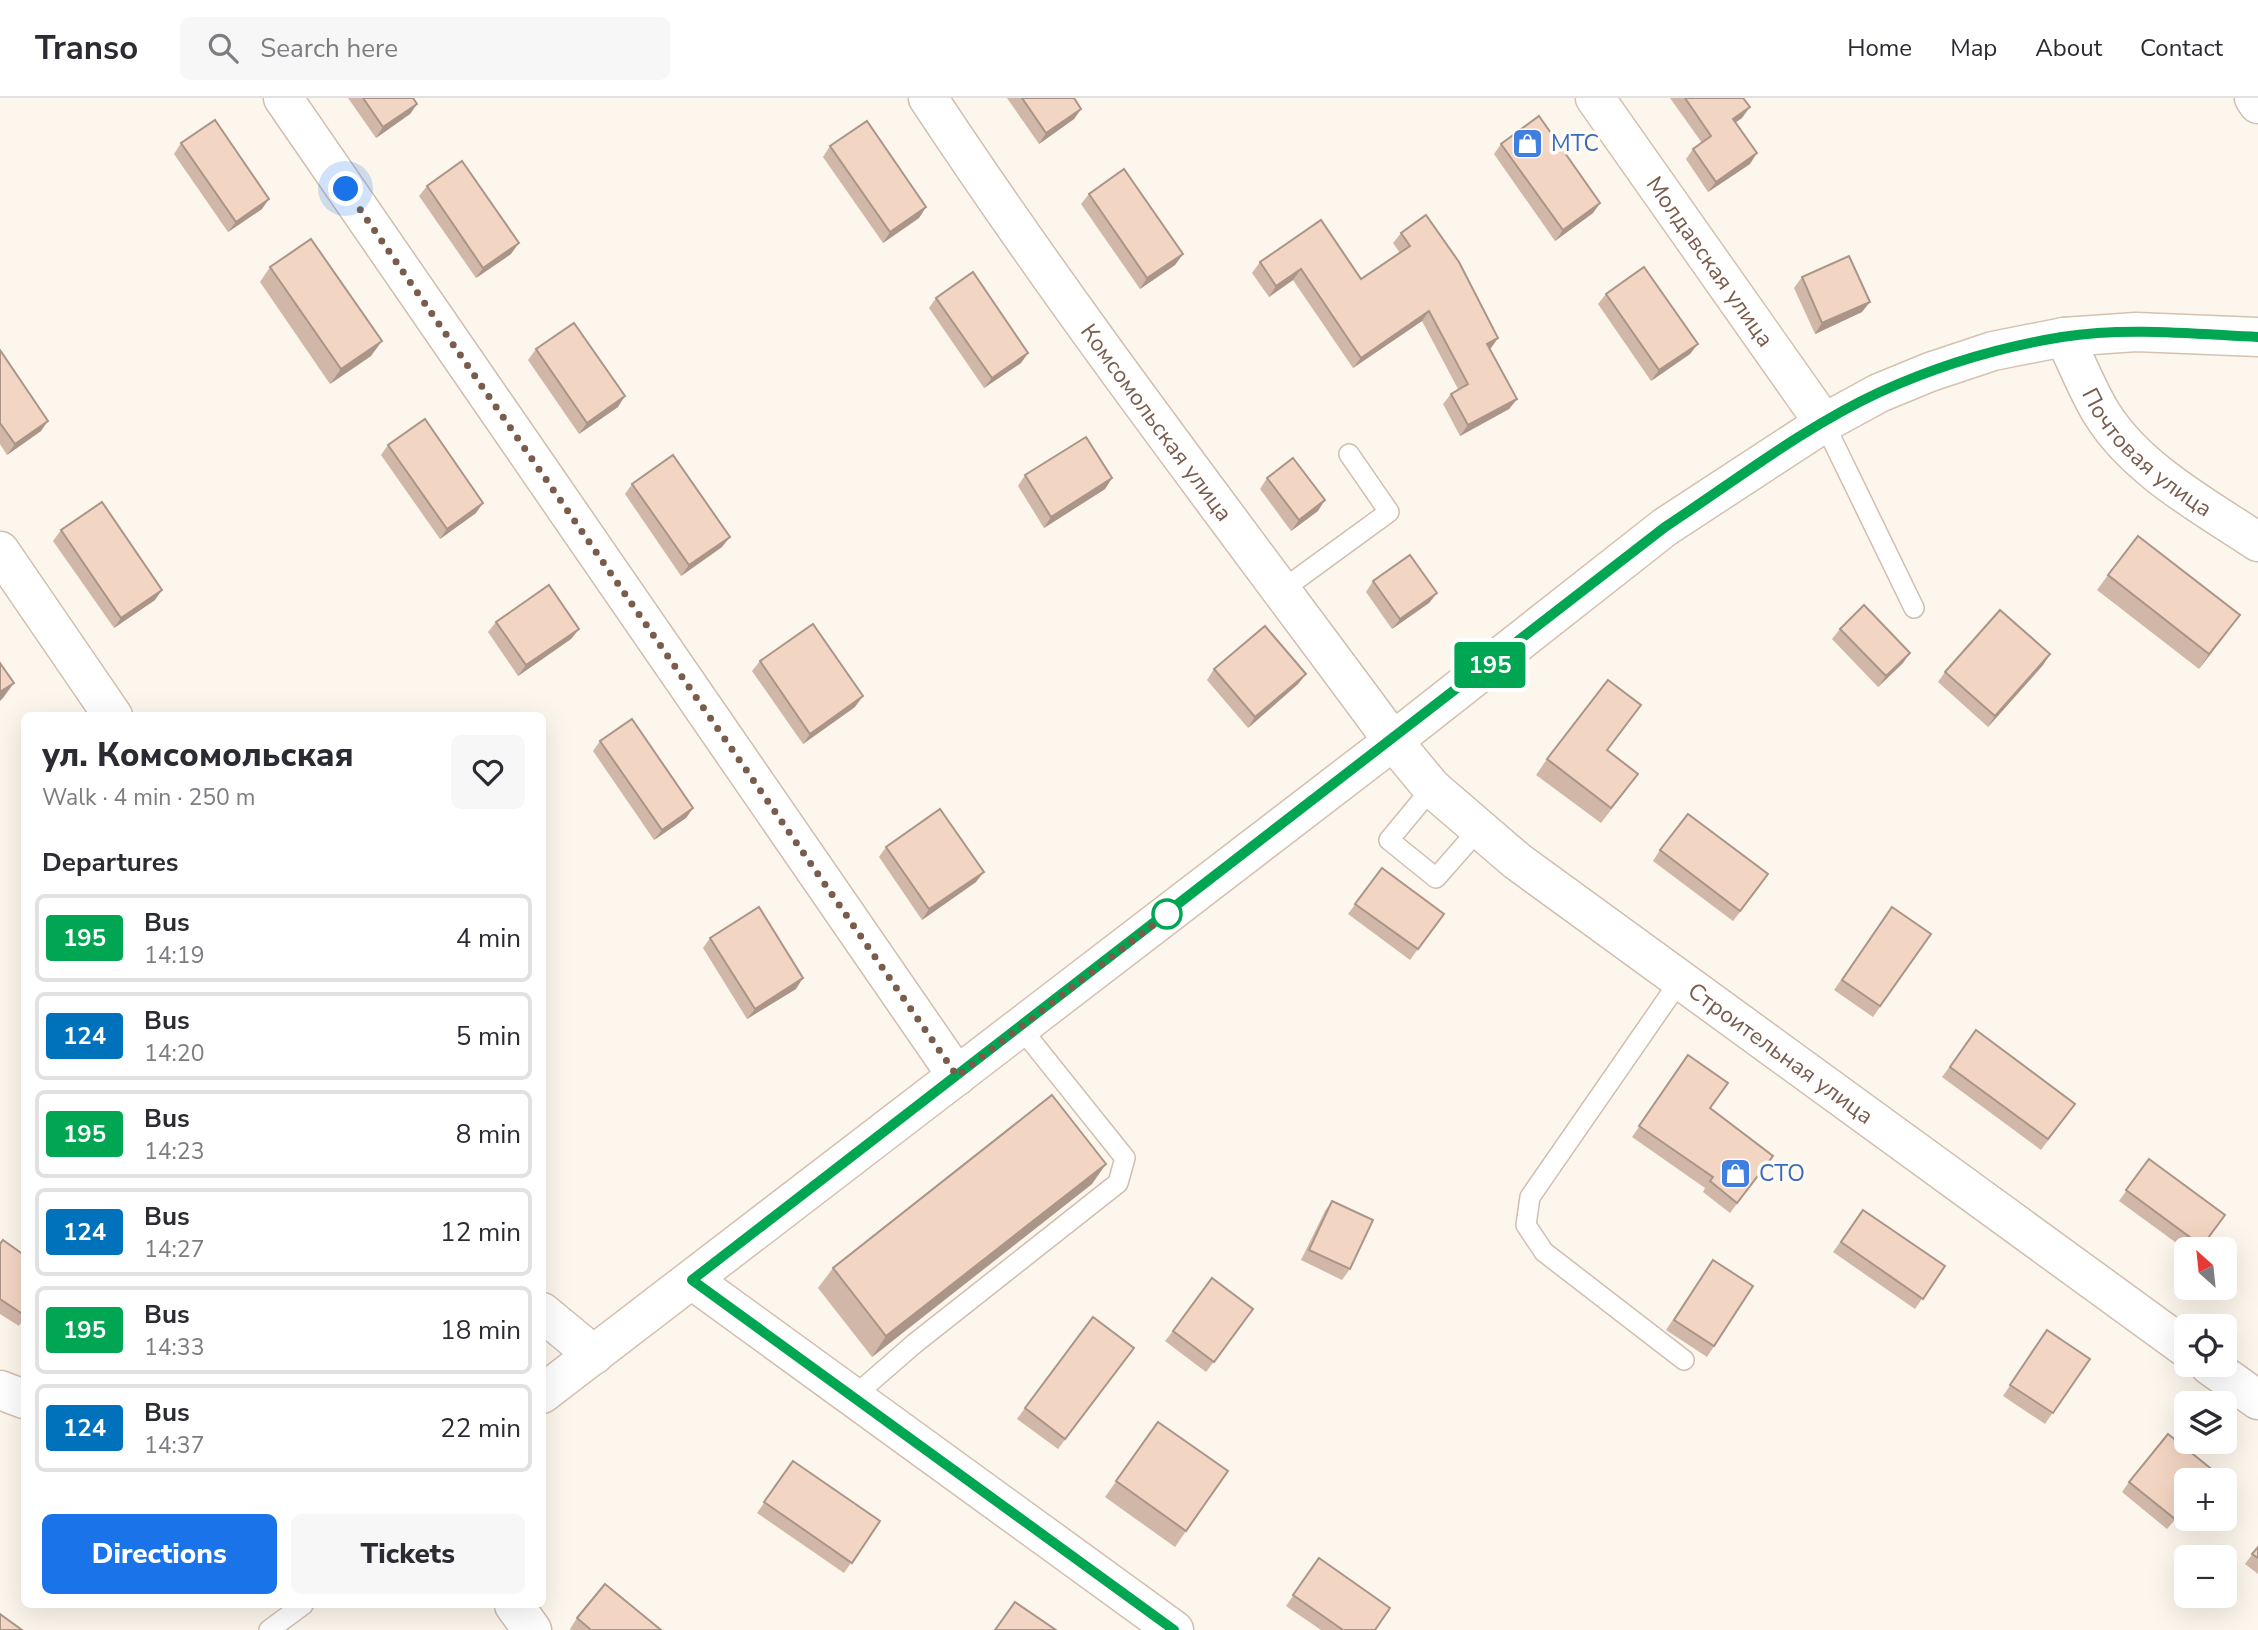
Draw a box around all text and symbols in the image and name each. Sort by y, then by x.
search box [180,17,670,80]
text: Transo [35,26,138,71]
icon: search [204,29,242,67]
text: Search here [260,31,398,66]
text: Home [1847,32,1912,64]
text: Map [1950,32,1997,64]
text: About [2035,32,2102,64]
text: Contact [2140,32,2223,64]
shop icon: МТС [1511,126,1545,160]
place label: МТС [1551,128,1599,159]
street label: Молдавская улица [1639,170,1781,353]
your location [328,171,363,206]
street label: Комсомольская улица [1073,318,1239,528]
street label: Почтовая улица [2074,383,2218,524]
line badge: 195 [1450,642,1530,688]
text: 195 [1468,649,1512,681]
text: ул. Комсомольская [42,733,354,778]
button: heart [451,735,525,809]
text: Walk · 4 min · 250 m [42,782,255,813]
text: Departures [42,845,178,880]
unlabelled marker [1152,899,1182,929]
text: Bus [144,905,190,940]
text: 4 min [456,921,521,956]
text: 195 [63,922,106,954]
text: 14:19 [144,940,204,971]
street label: Строительная улица [1681,975,1880,1131]
text: Bus [144,1003,190,1038]
text: 5 min [456,1019,521,1054]
text: 124 [63,1020,106,1052]
text: 14:20 [144,1038,204,1069]
text: Bus [144,1101,190,1136]
text: 8 min [456,1117,521,1152]
text: 195 [63,1118,106,1150]
text: 14:23 [144,1136,204,1167]
shop icon: СТО [1719,1156,1753,1190]
place label: СТО [1759,1158,1805,1189]
text: Bus [144,1199,190,1234]
text: 12 min [440,1215,521,1250]
text: 124 [63,1216,106,1248]
text: 14:27 [144,1234,204,1265]
north arrow [2174,1237,2236,1300]
map controls [2174,1237,2237,1608]
text: Bus [144,1297,190,1332]
text: 18 min [440,1313,521,1348]
text: 195 [63,1314,106,1346]
button: locate [2174,1314,2237,1377]
text: 14:33 [144,1332,204,1363]
button: layers [2174,1391,2237,1454]
text: Bus [144,1395,190,1430]
text: 22 min [440,1411,521,1446]
text: 124 [63,1412,106,1444]
text: 14:37 [144,1430,204,1461]
button: + [2174,1468,2237,1531]
button: Directions [42,1514,277,1594]
button: Tickets [291,1514,525,1594]
button: − [2174,1545,2237,1608]

